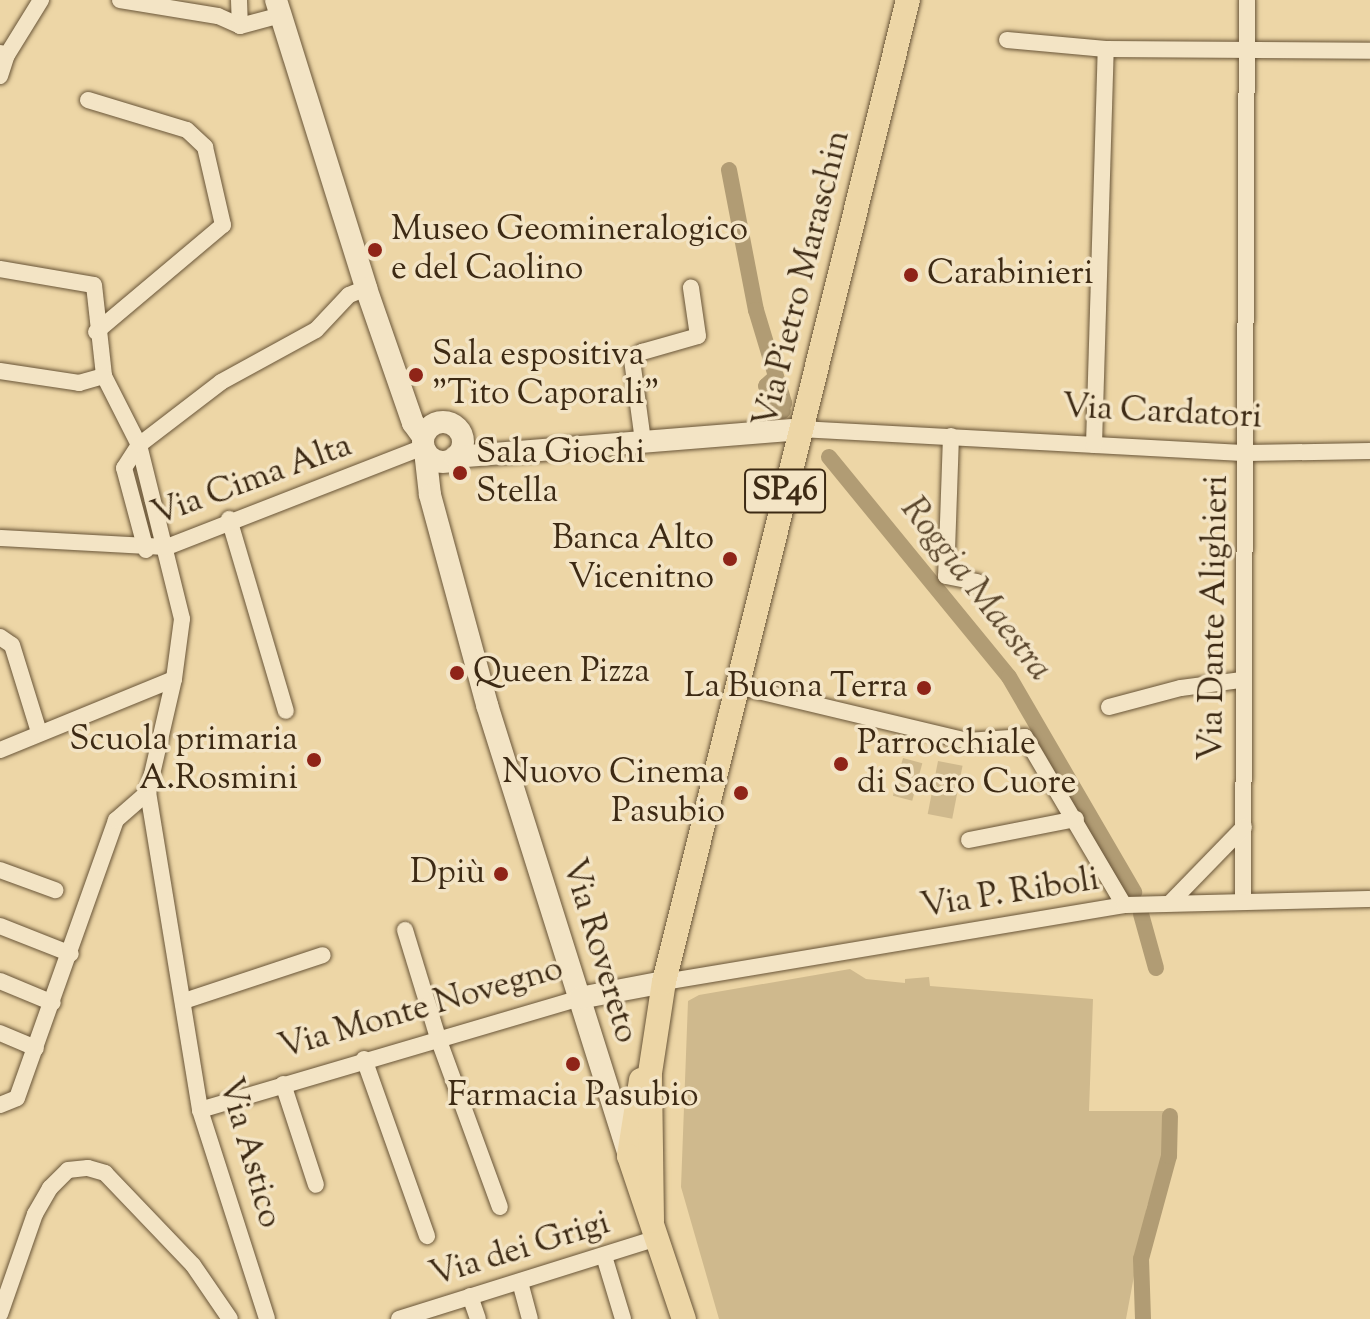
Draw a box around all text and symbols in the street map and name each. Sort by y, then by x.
street label: Via Pietro Maraschin [746,126,860,432]
place label: Museo Geomineralogico e del Caolino [391,210,748,290]
marker: Museo Geomineralogico e del Caolino [366,241,384,259]
place label: Carabinieri [927,255,1093,295]
marker: Carabinieri [902,266,920,284]
place label: Sala espositiva "Tito Caporali" [432,335,660,414]
marker: Sala espositiva "Tito Caporali" [407,366,425,384]
street label: Via Cardatori [1061,387,1263,439]
street label: Via Cima Alta [147,426,357,536]
place label: Sala Giochi Stella [476,433,645,512]
road number: SP46 [743,463,827,519]
marker: Sala Giochi Stella [451,464,469,482]
street label: Via Dante Alighieri [1192,475,1238,761]
water label: Roggia Maestra [890,490,1060,690]
place label: Banca Alto Vicenitno [552,519,714,598]
marker: Banca Alto Vicenitno [721,550,739,568]
place label: Queen Pizza [473,653,650,693]
marker: Queen Pizza [448,664,466,682]
place label: La Buona Terra [684,668,908,708]
marker: La Buona Terra [915,679,933,697]
place label: Scuola primaria A.Rosmini [69,720,298,800]
place label: Parrocchiale di Sacro Cuore [857,724,1076,804]
marker: Scuola primaria A.Rosmini [305,751,323,769]
place label: Nuovo Cinema Pasubio [502,753,725,832]
marker: Parrocchiale di Sacro Cuore [832,755,850,773]
marker: Nuovo Cinema Pasubio [732,784,750,802]
place label: Dpiù [410,854,485,894]
street label: Via Rovereto [552,854,646,1048]
street label: Via P. Riboli [918,860,1102,928]
marker: Dpiù [492,865,510,883]
street label: Via Monte Novegno [274,949,568,1069]
marker: Farmacia Pasubio [564,1055,582,1073]
street label: Via Astico [208,1073,290,1233]
place label: Farmacia Pasubio [447,1077,699,1117]
street label: Via dei Grigi [425,1203,615,1297]

